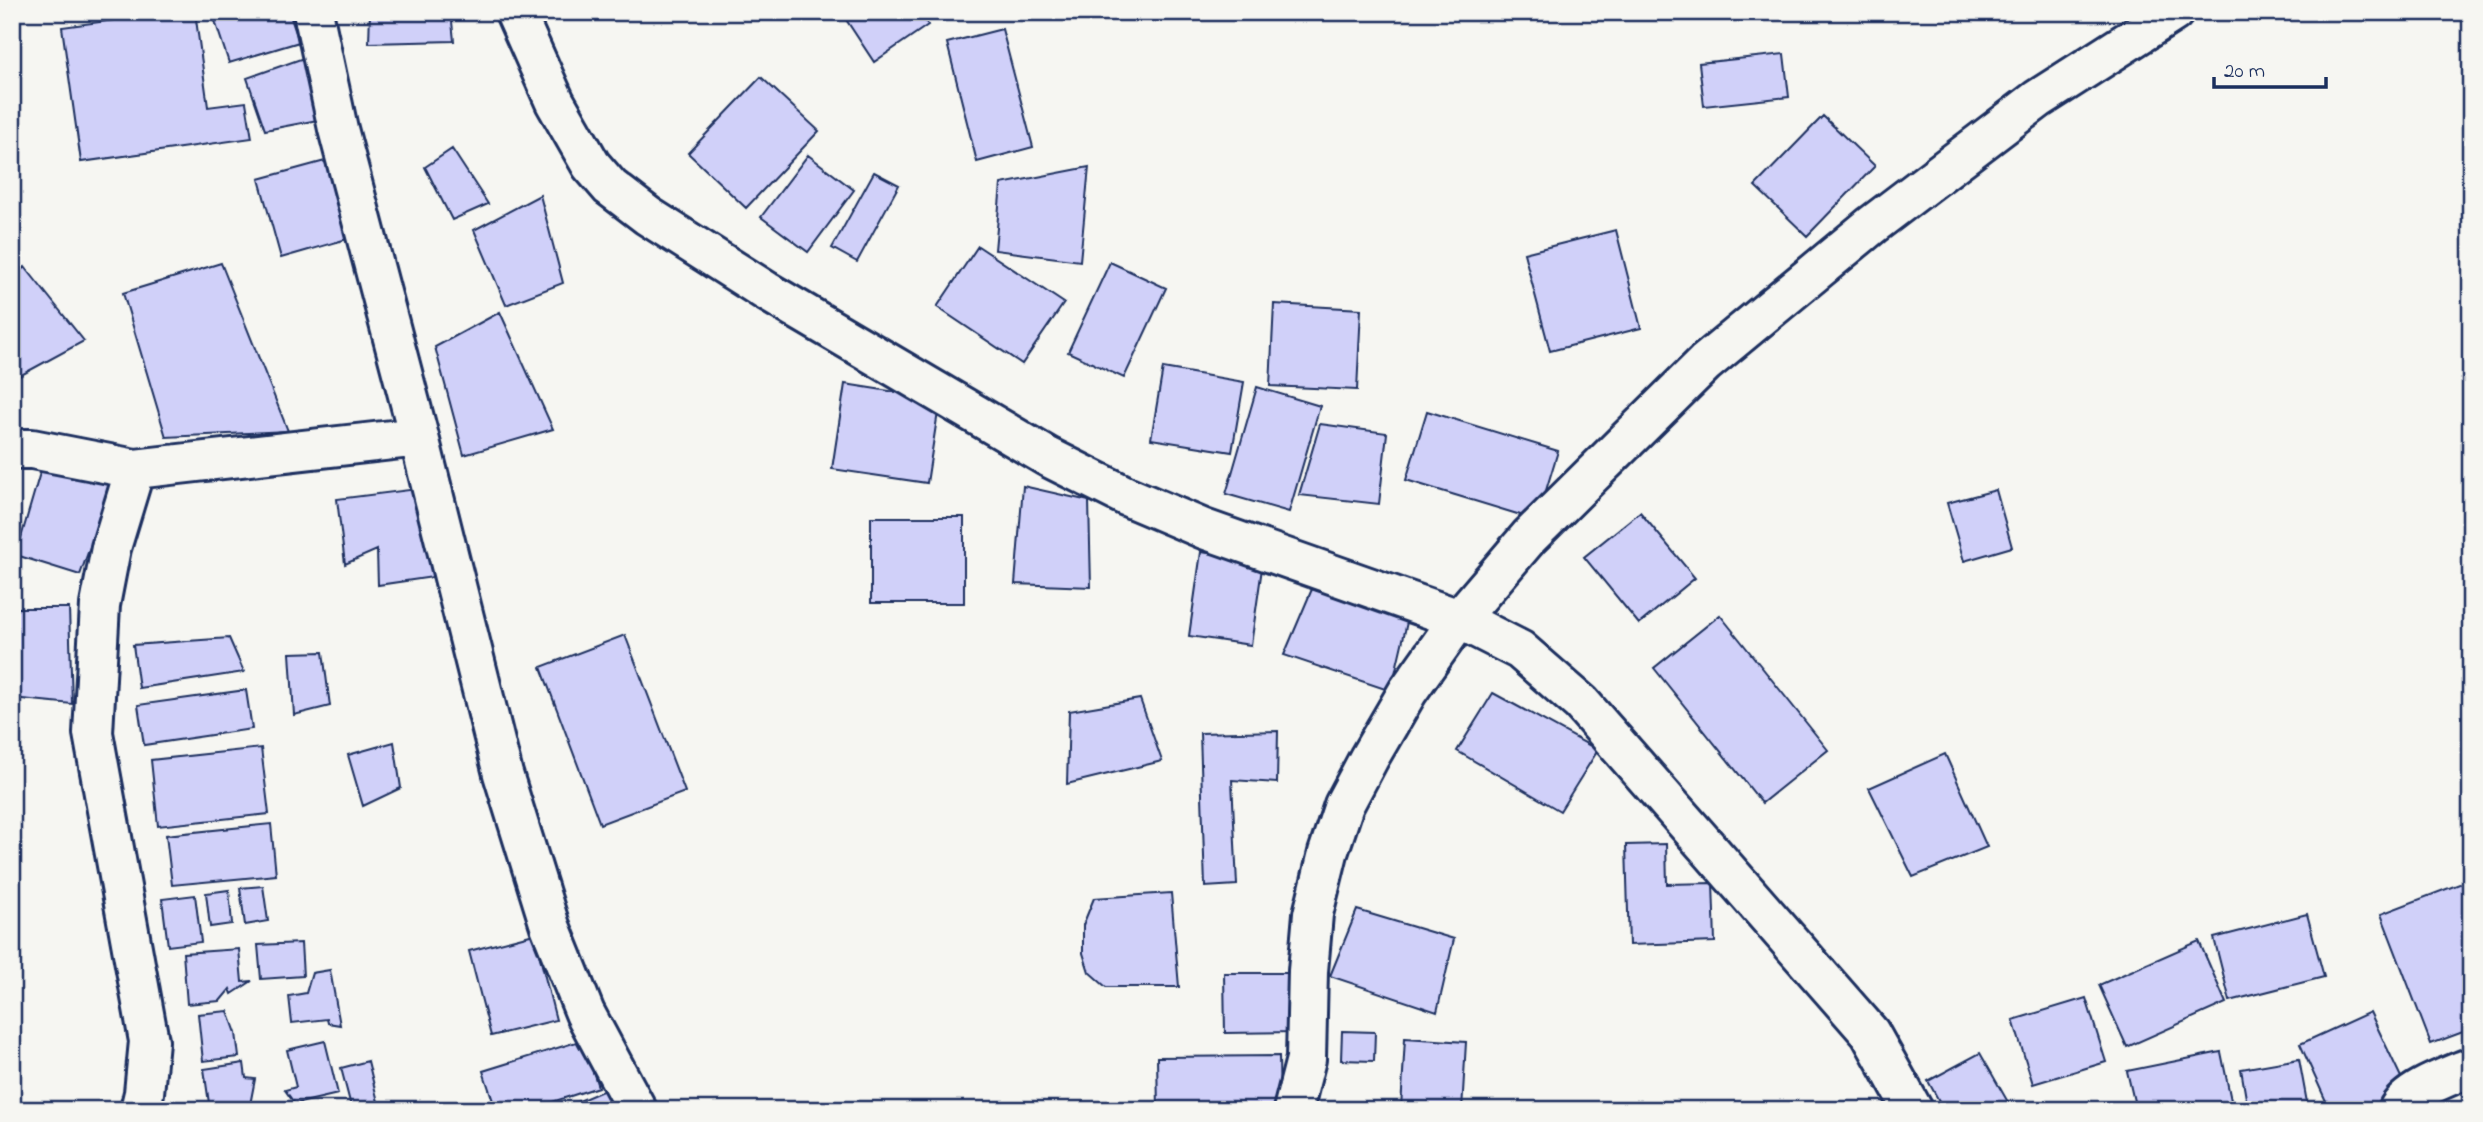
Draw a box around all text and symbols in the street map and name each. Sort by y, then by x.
scale bar [2214,46,2326,90]
text: 20 m [2224,57,2265,87]

